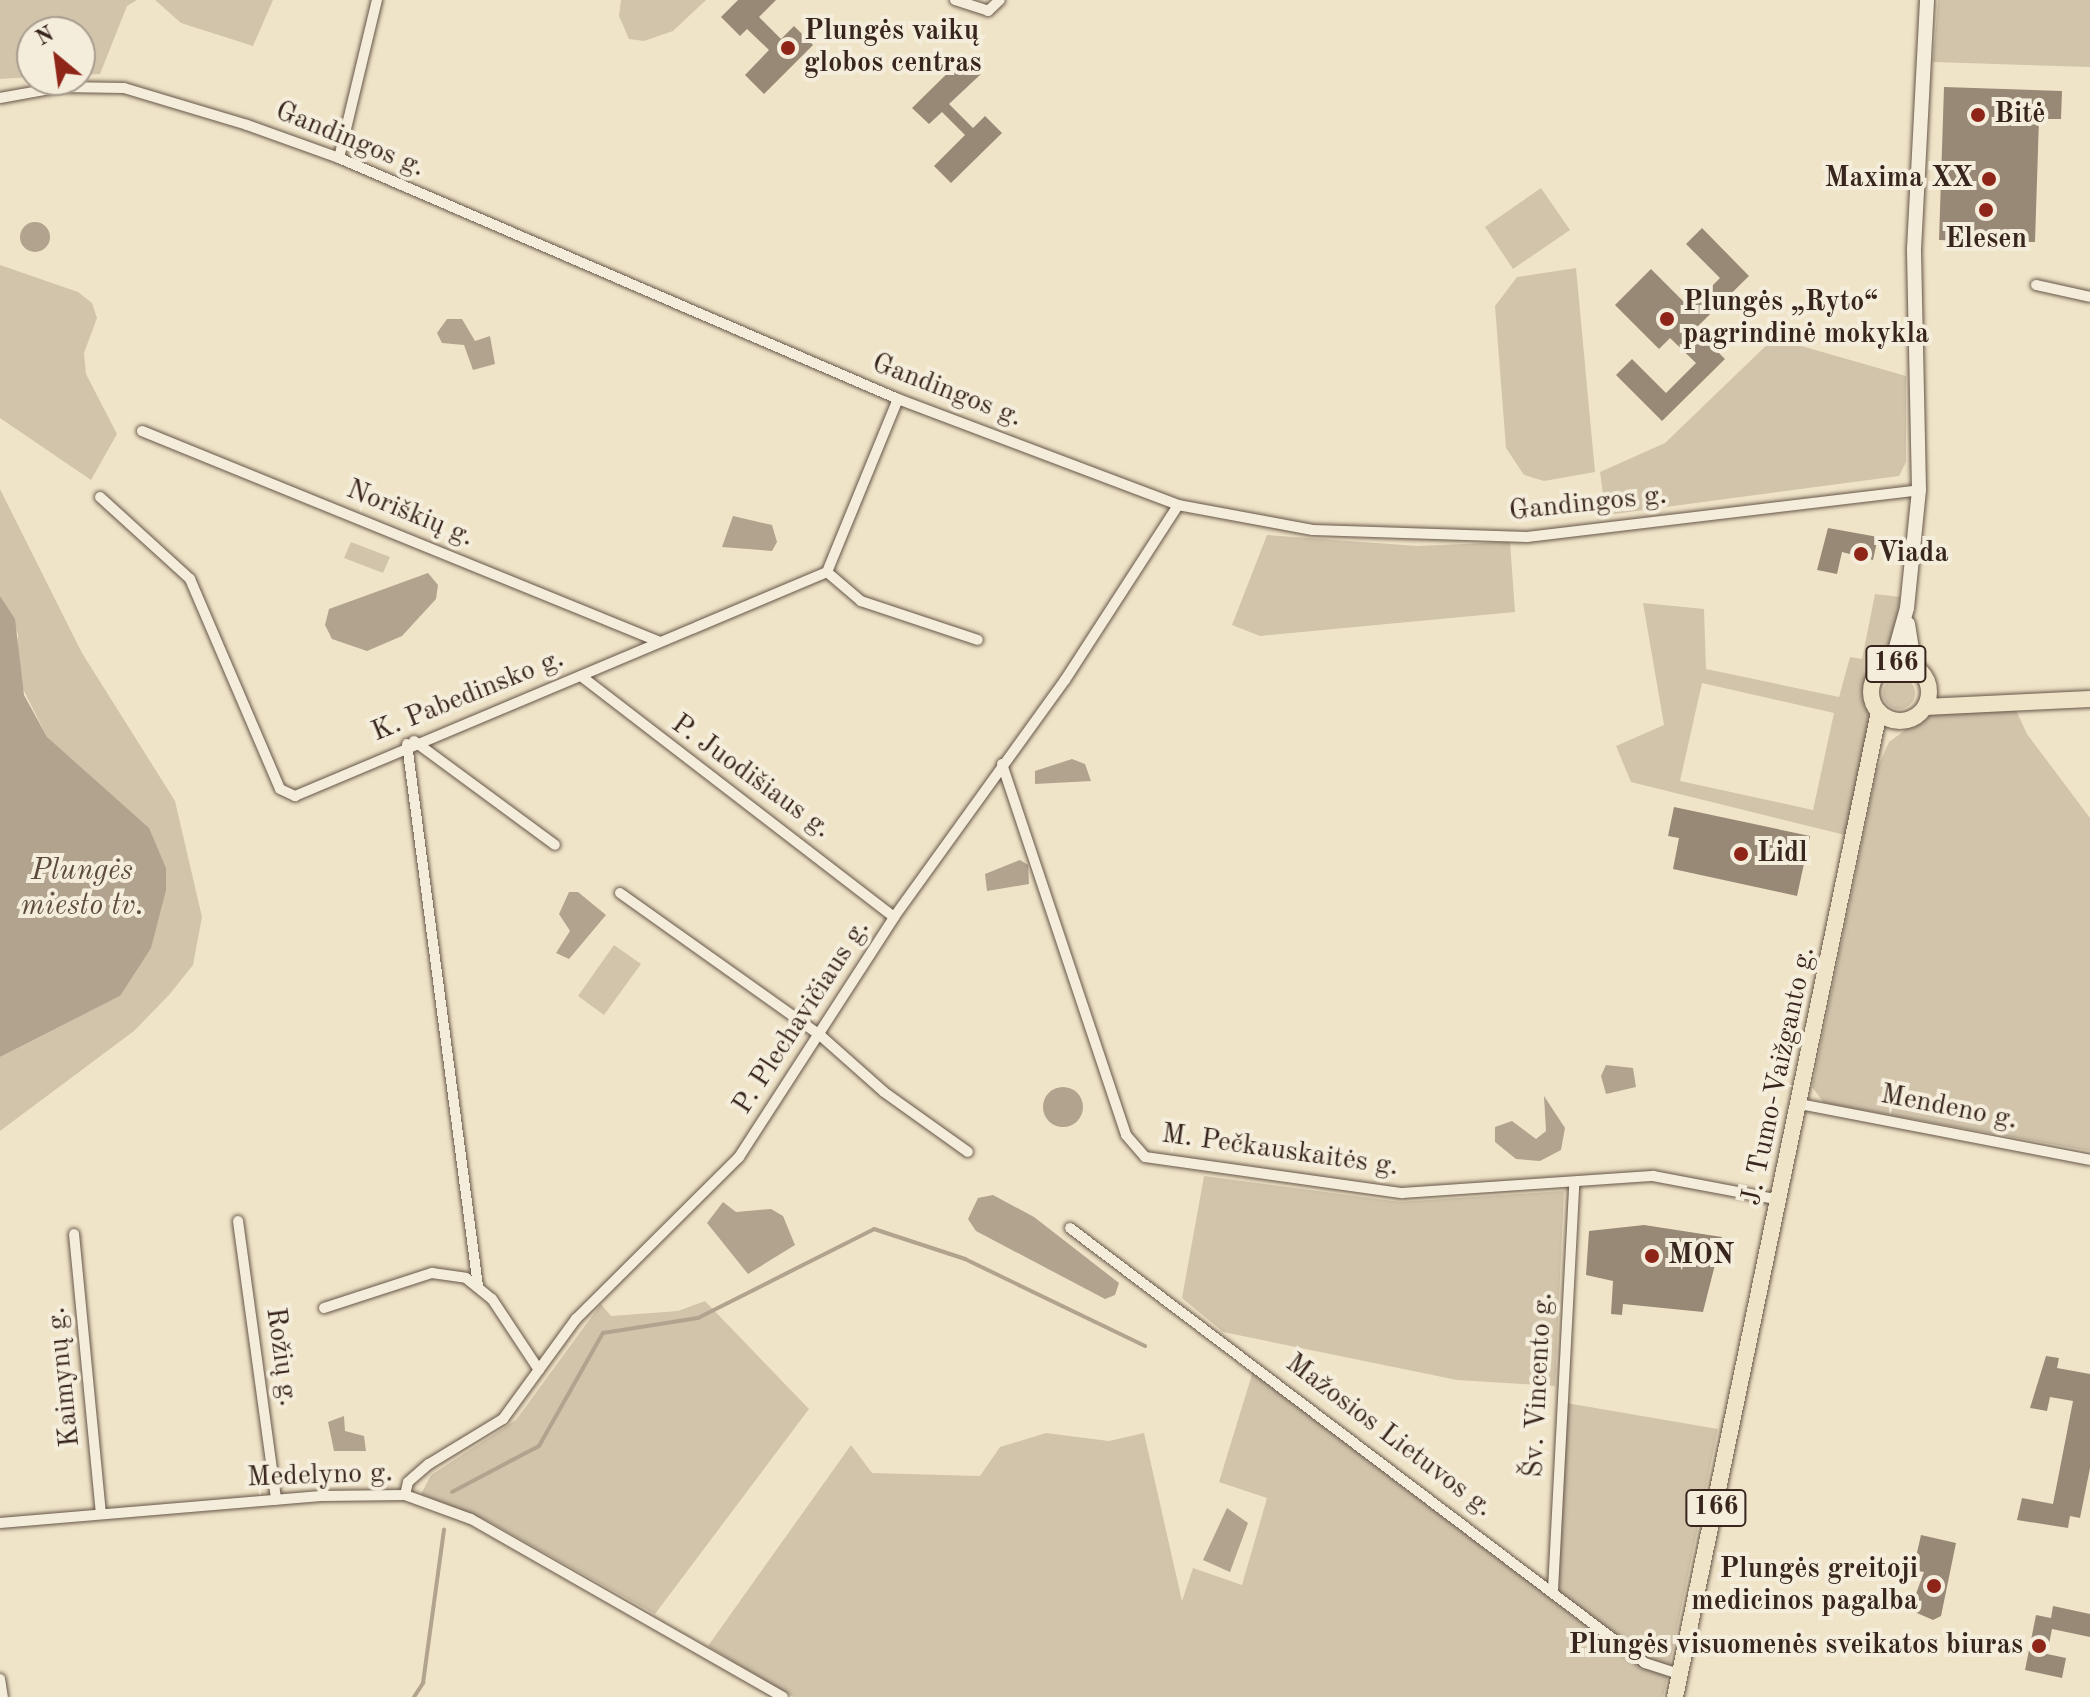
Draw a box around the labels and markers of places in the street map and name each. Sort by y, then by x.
place label: Plungės vaikų globos centras [804,15,982,81]
marker: Plungės vaikų globos centras [779,39,797,57]
place label: Bitė [1994,98,2046,132]
marker: Bitė [1969,106,1987,124]
place label: Maxima XX [1825,162,1973,196]
marker: Maxima XX [1980,170,1998,188]
marker: Elesen [1977,201,1995,219]
place label: Elesen [1945,223,2027,257]
place label: Plungės „Ryto“ pagrindinė mokykla [1683,286,1929,352]
marker: Plungės „Ryto“ pagrindinė mokykla [1658,310,1676,328]
place label: Viada [1877,537,1949,571]
marker: Viada [1852,545,1870,563]
place label: Lidl [1757,837,1808,871]
marker: Lidl [1732,845,1750,863]
place label: MON [1668,1239,1734,1273]
marker: MON [1643,1247,1661,1265]
place label: Plungės greitoji medicinos pagalba [1691,1553,1918,1619]
marker: Plungės greitoji medicinos pagalba [1925,1577,1943,1595]
place label: Plungės visuomenės sveikatos biuras [1568,1629,2023,1663]
marker: Plungės visuomenės sveikatos biuras [2030,1637,2048,1655]

